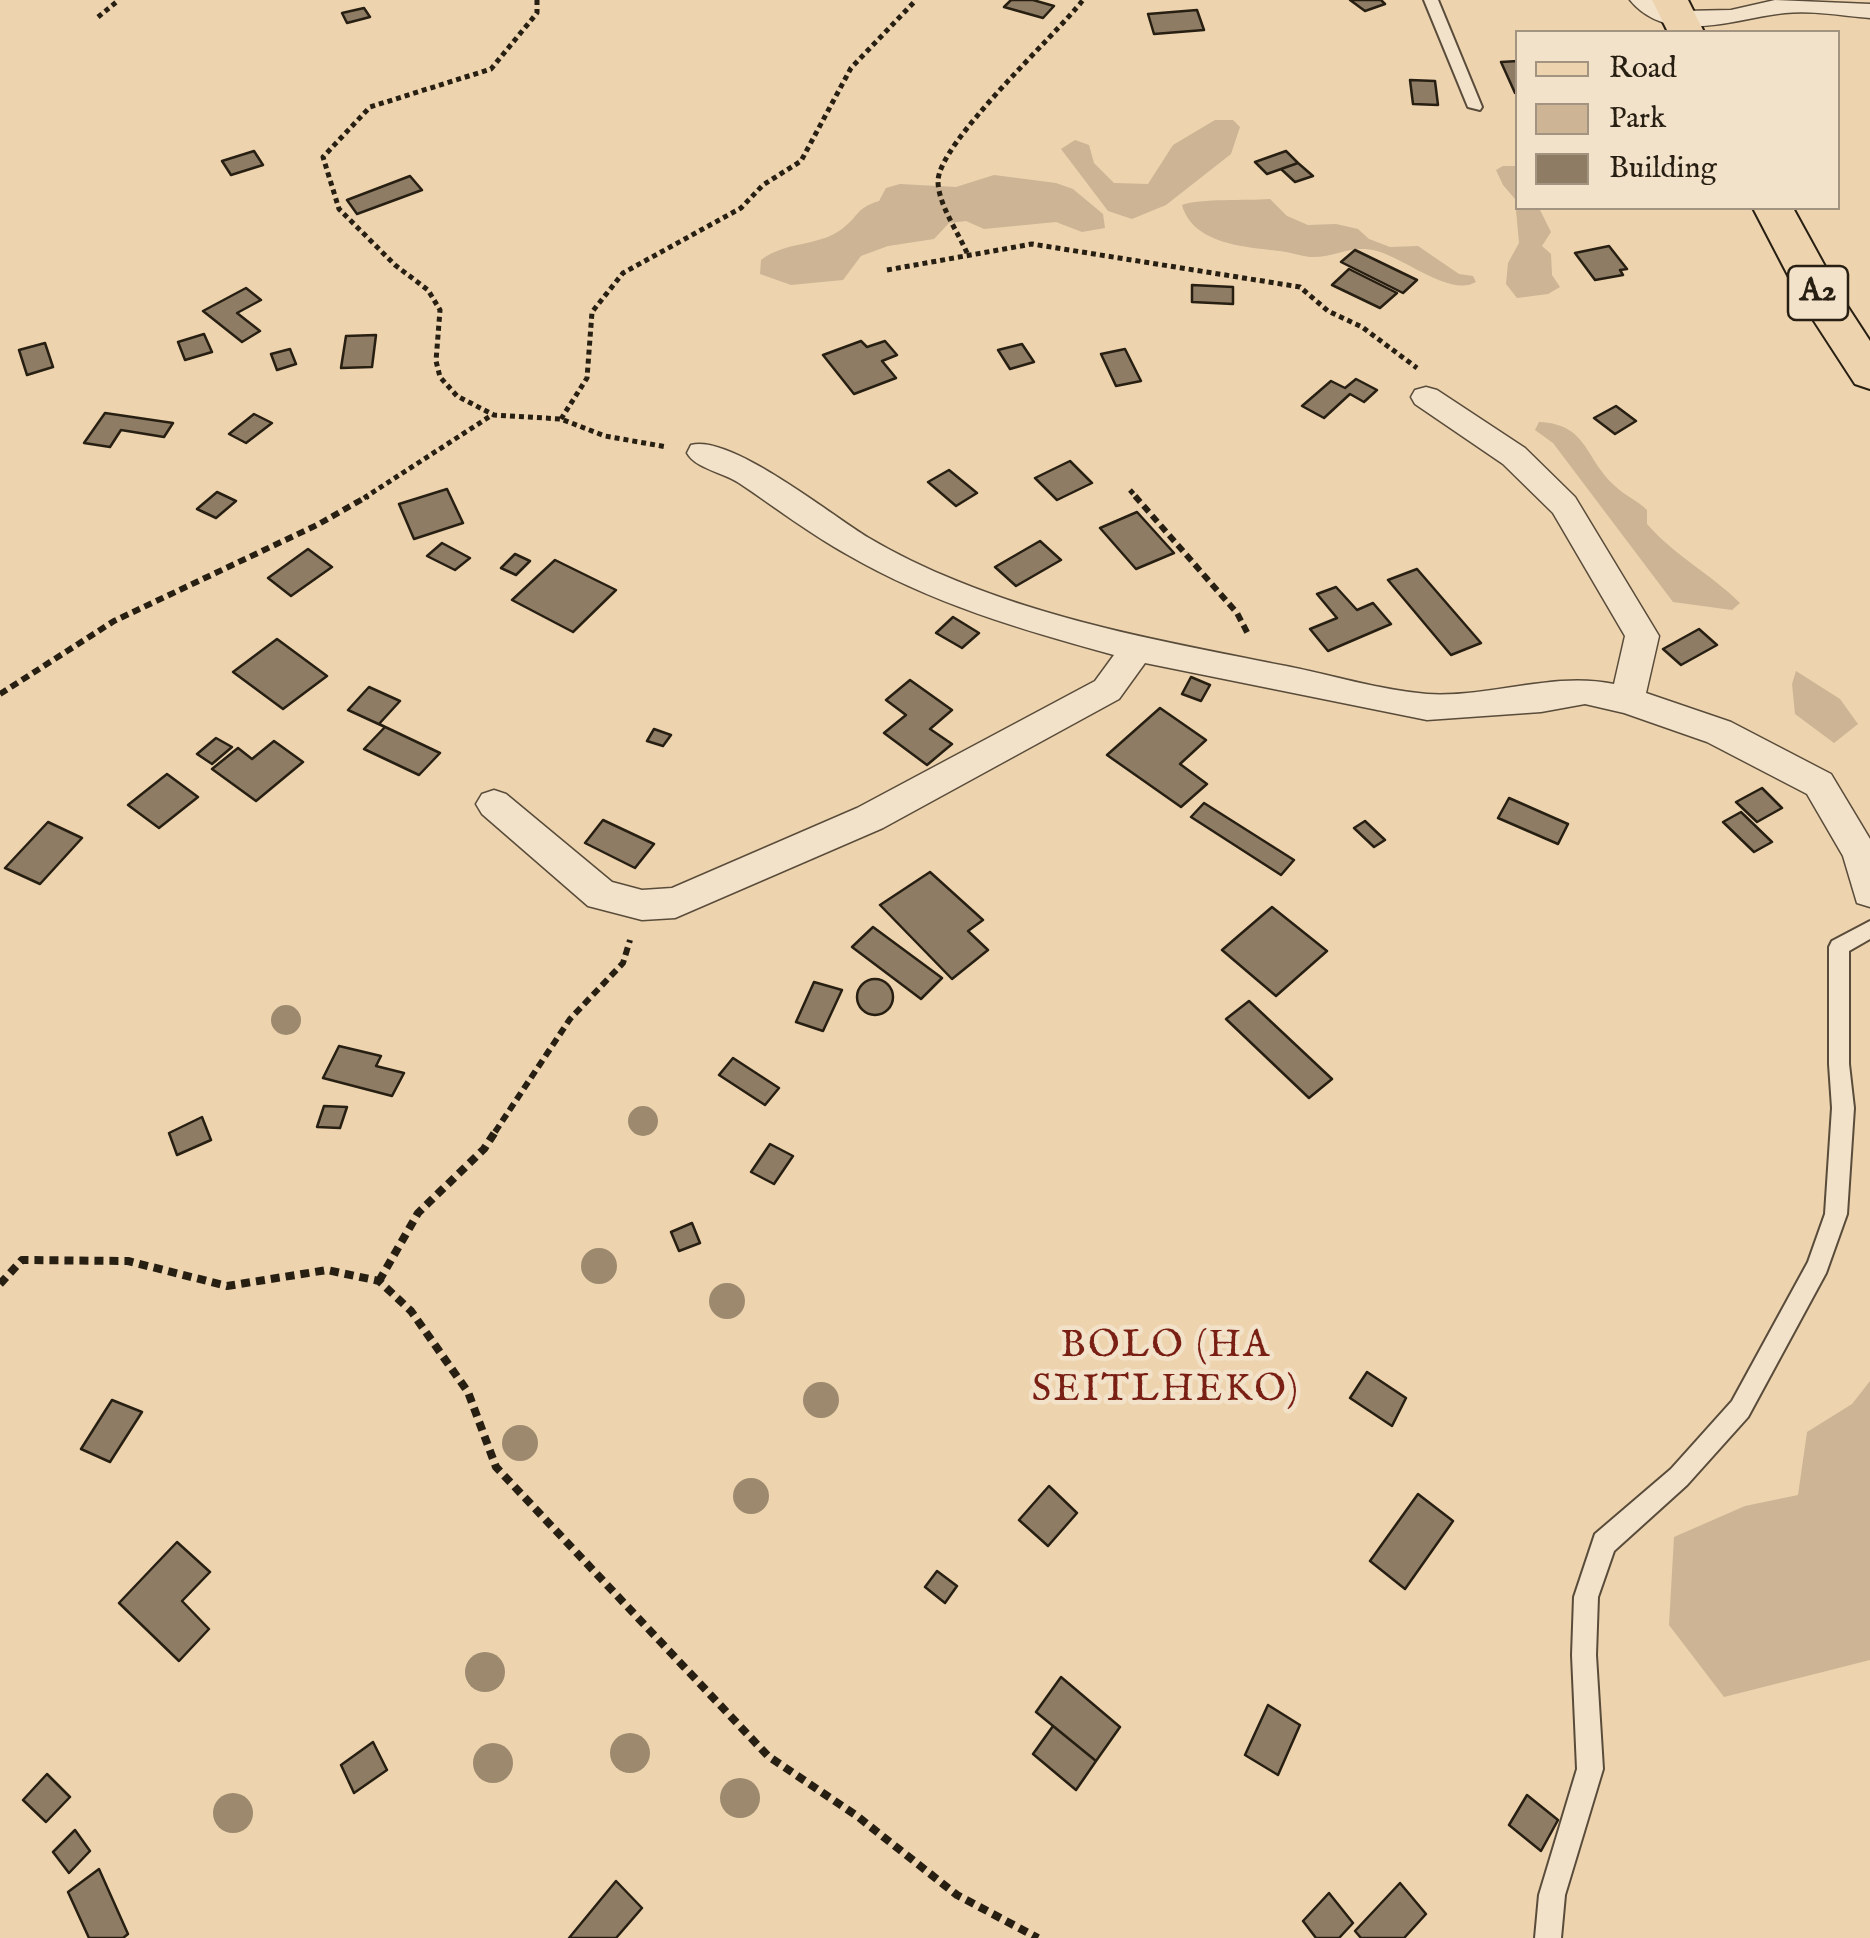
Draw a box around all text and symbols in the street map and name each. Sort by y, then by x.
legend [1515,30,1840,210]
text: Road [1609,50,1677,88]
text: Park [1609,100,1666,138]
text: Building [1609,150,1717,188]
road number: A2 [1788,266,1848,320]
district label: BOLO (HA SEITLHEKO) [1032,1325,1300,1415]

